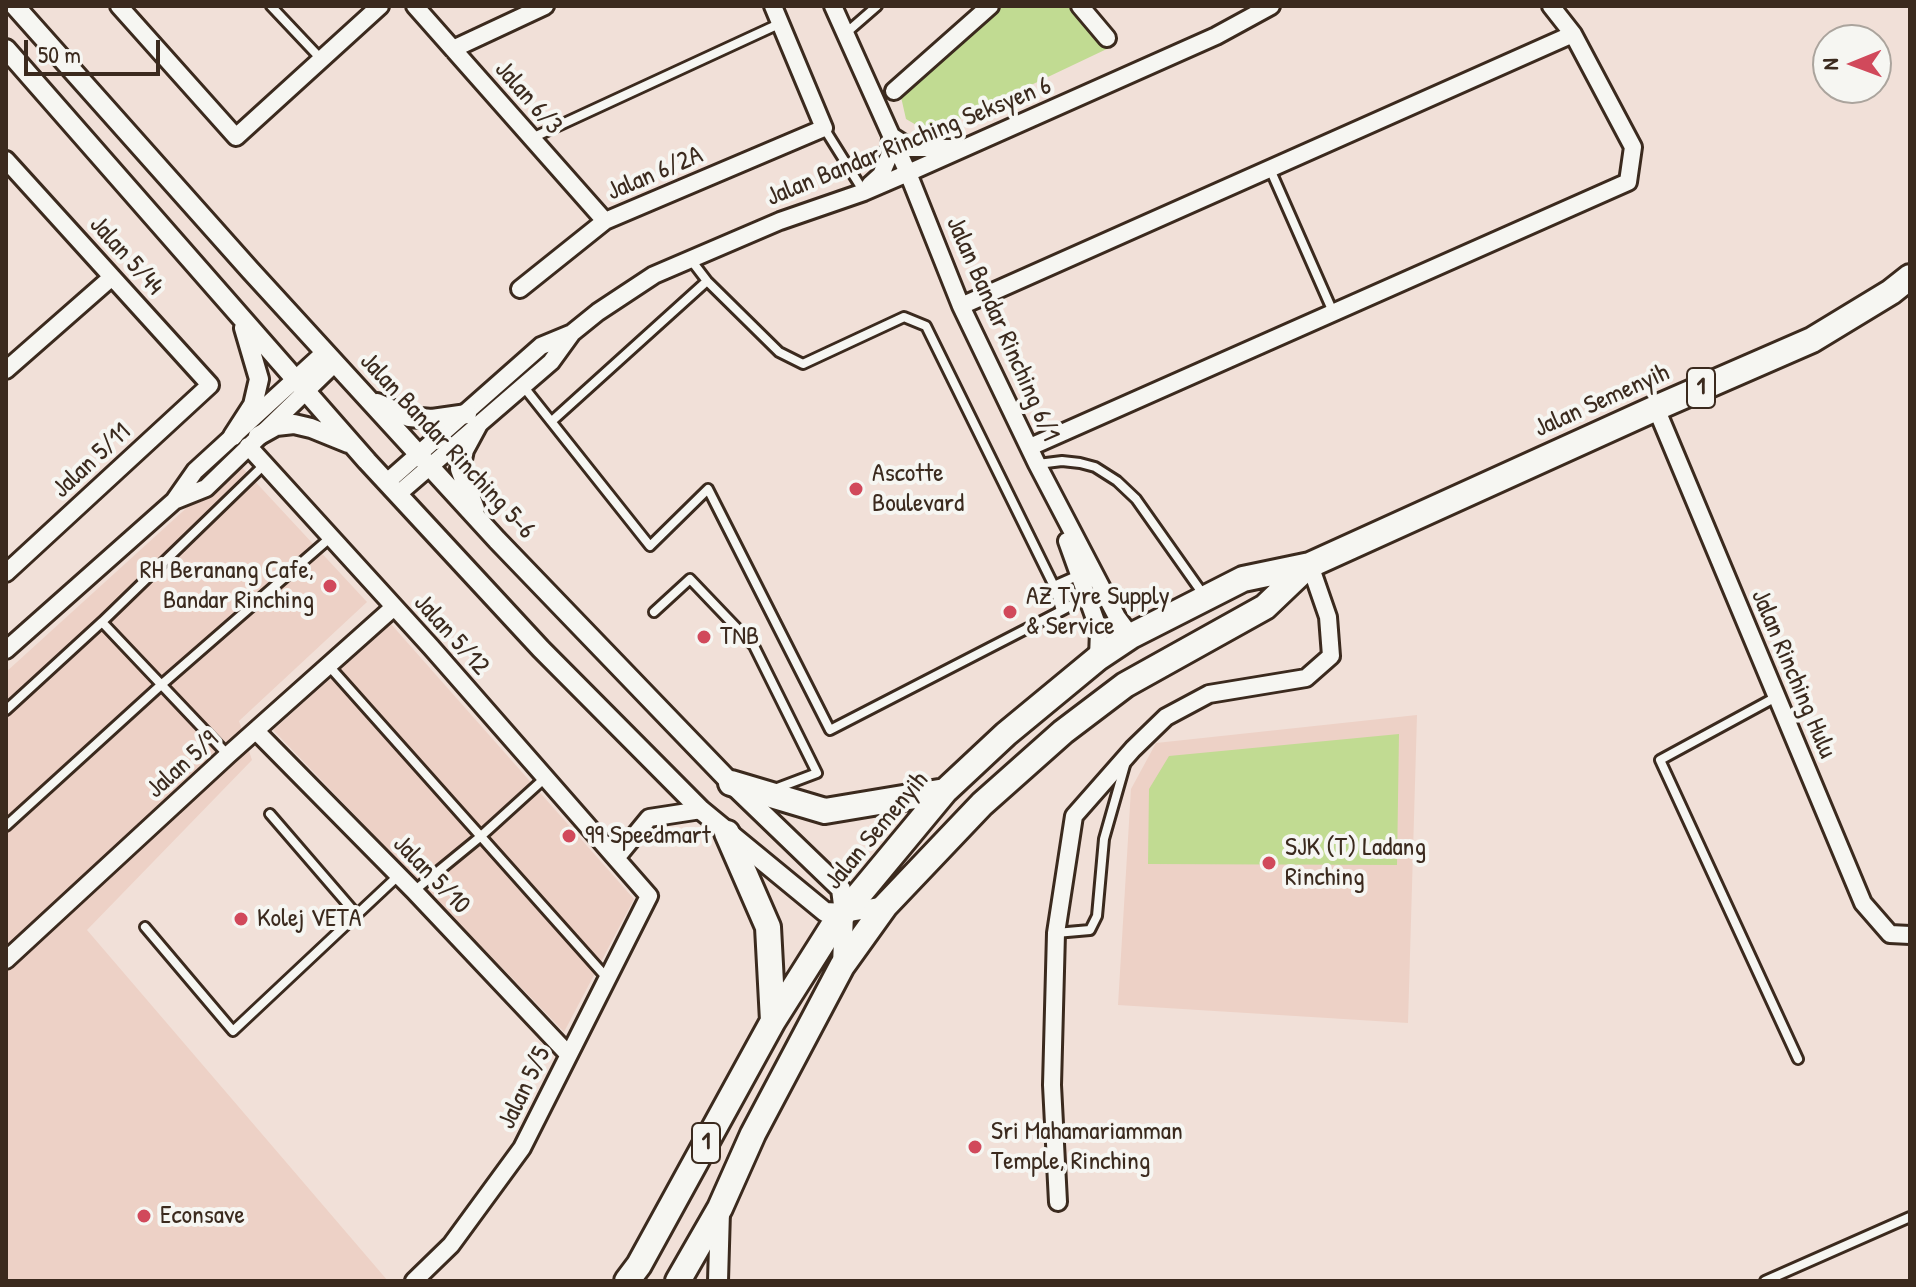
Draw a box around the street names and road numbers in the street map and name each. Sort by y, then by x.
street label: Jalan 6/3 [487,55,569,141]
street label: Jalan Bandar Rinching Seksyen 6 [762,71,1056,213]
street label: Jalan 6/2A [602,140,708,208]
street label: Jalan 5/44 [82,210,170,302]
street label: Jalan Bandar Rinching 6/1 [938,212,1066,446]
street label: Jalan Bandar Rinching 5-6 [353,346,541,546]
street label: Jalan Semenyih [1530,357,1674,445]
road number: 1 [1687,368,1715,408]
street label: Jalan 5/11 [46,417,138,505]
street label: Jalan Rinching Hulu [1743,585,1843,763]
street label: Jalan 5/12 [407,588,495,682]
street label: Jalan 5/9 [141,725,225,805]
street label: Jalan Semenyih [819,766,935,896]
street label: Jalan 5/10 [386,829,476,921]
street label: Jalan 5/5 [492,1042,558,1134]
road number: 1 [692,1123,720,1163]

